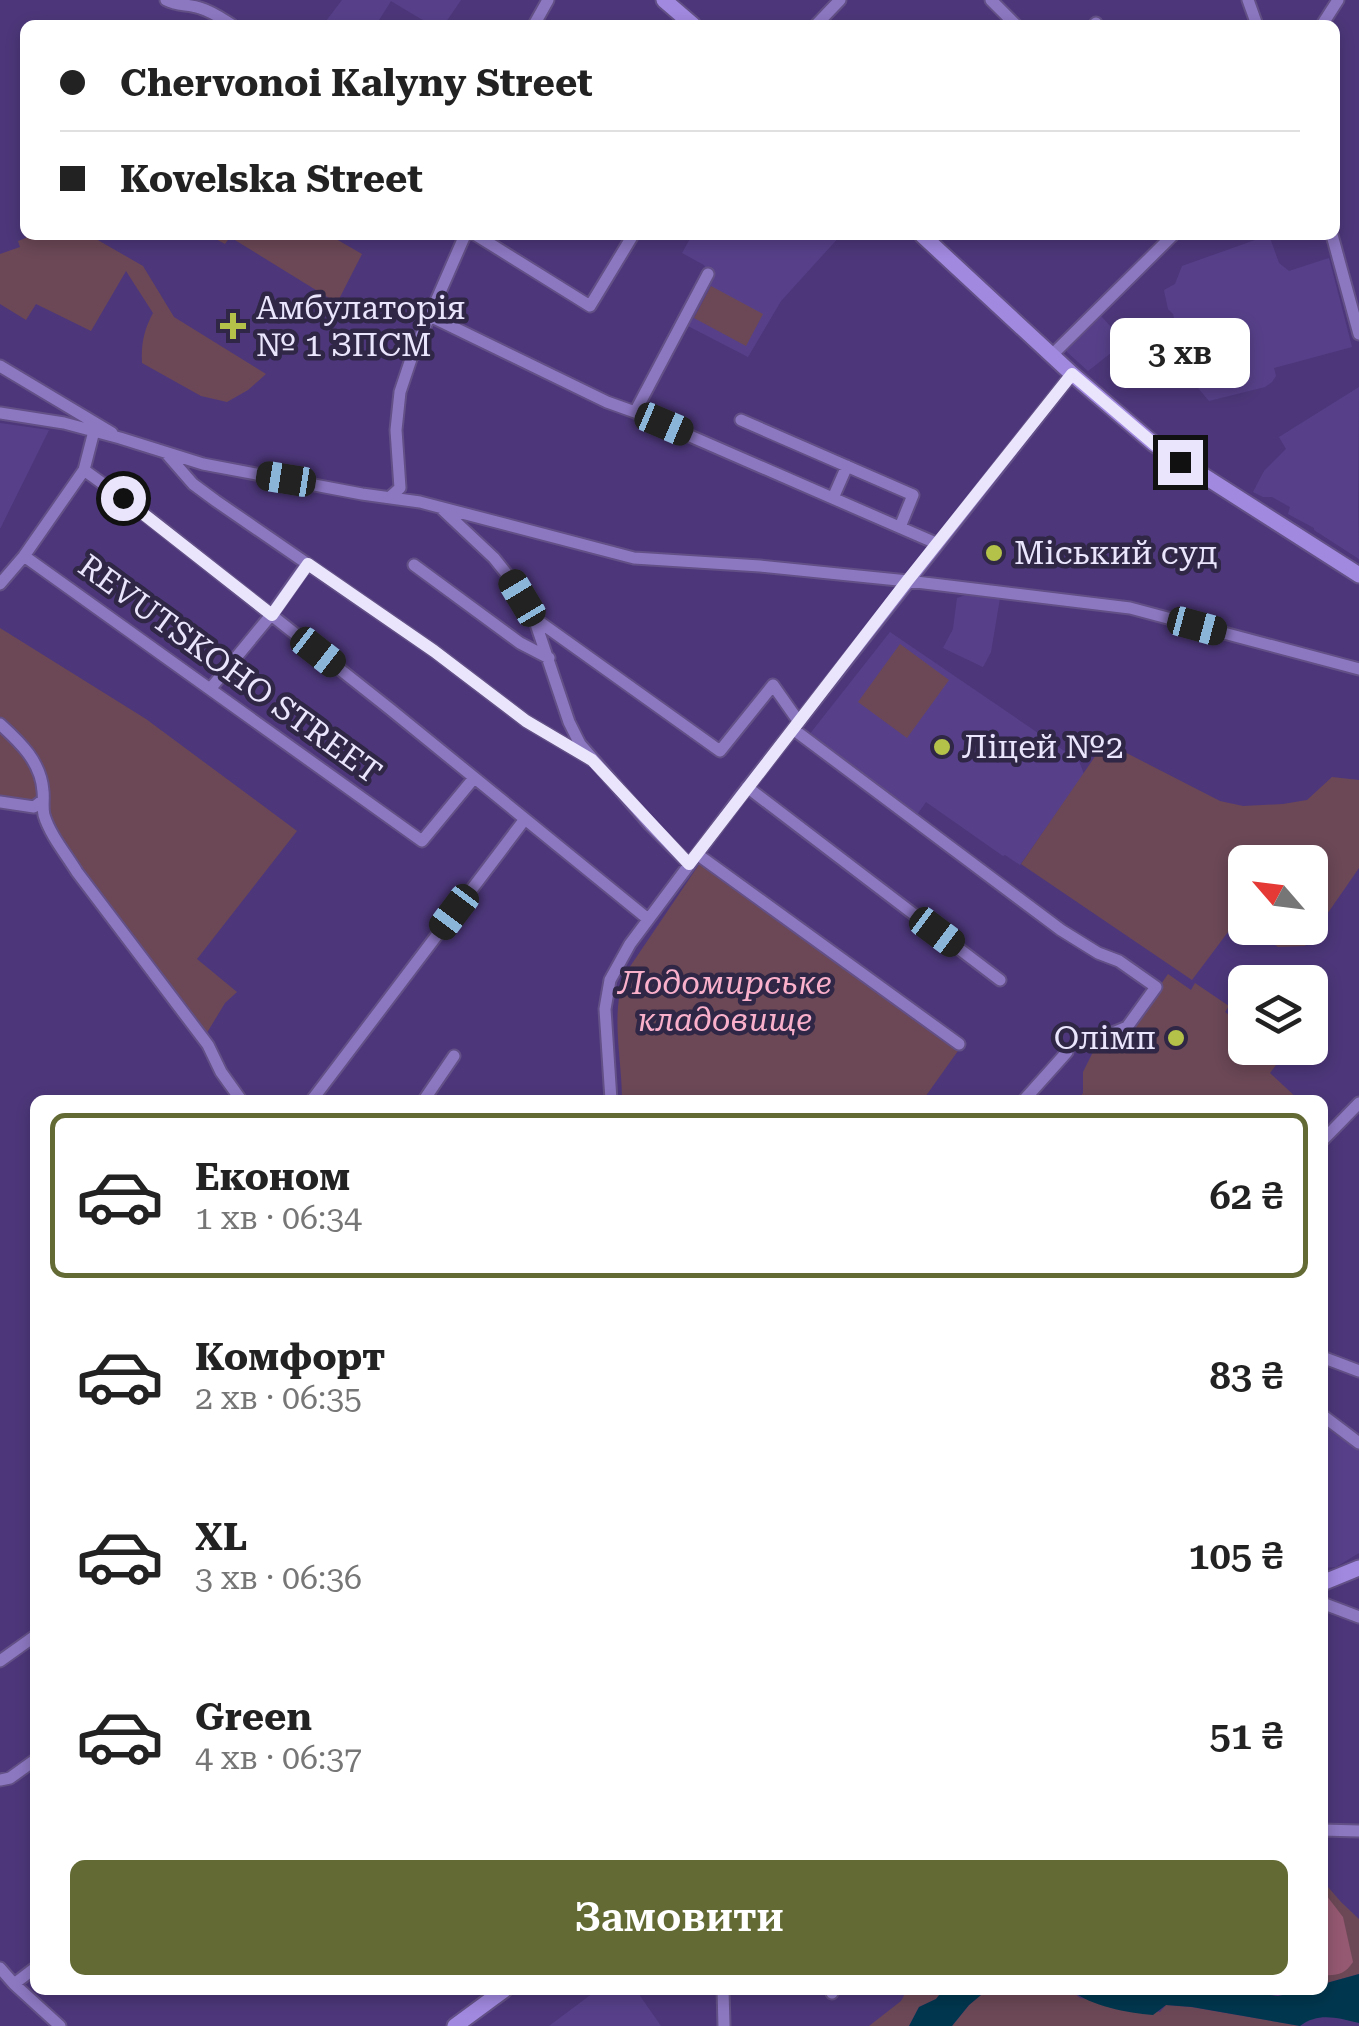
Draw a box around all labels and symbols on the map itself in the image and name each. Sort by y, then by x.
place label: Амбулаторія № 1 ЗПСМ [256,289,465,364]
marker: Амбулаторія № 1 ЗПСМ [220,313,246,339]
callout: 3 хв [1110,317,1250,387]
car [631,398,697,450]
route end [1158,440,1203,485]
car [254,459,318,499]
route start [101,476,146,521]
place label: Міський суд [1014,534,1217,572]
marker: Міський суд [983,542,1005,564]
street label: REVUTSKOHO STREET [71,546,389,792]
car [494,565,550,631]
car [1164,604,1230,648]
car [285,622,351,682]
place label: Ліцей №2 [962,728,1124,766]
marker: Ліцей №2 [931,736,953,758]
north arrow [1228,845,1328,945]
car [424,879,484,945]
car [904,902,970,962]
park label: Лодомирське кладовище [616,964,832,1039]
place label: Олімп [1054,1019,1156,1057]
marker: Олімп [1165,1027,1187,1049]

